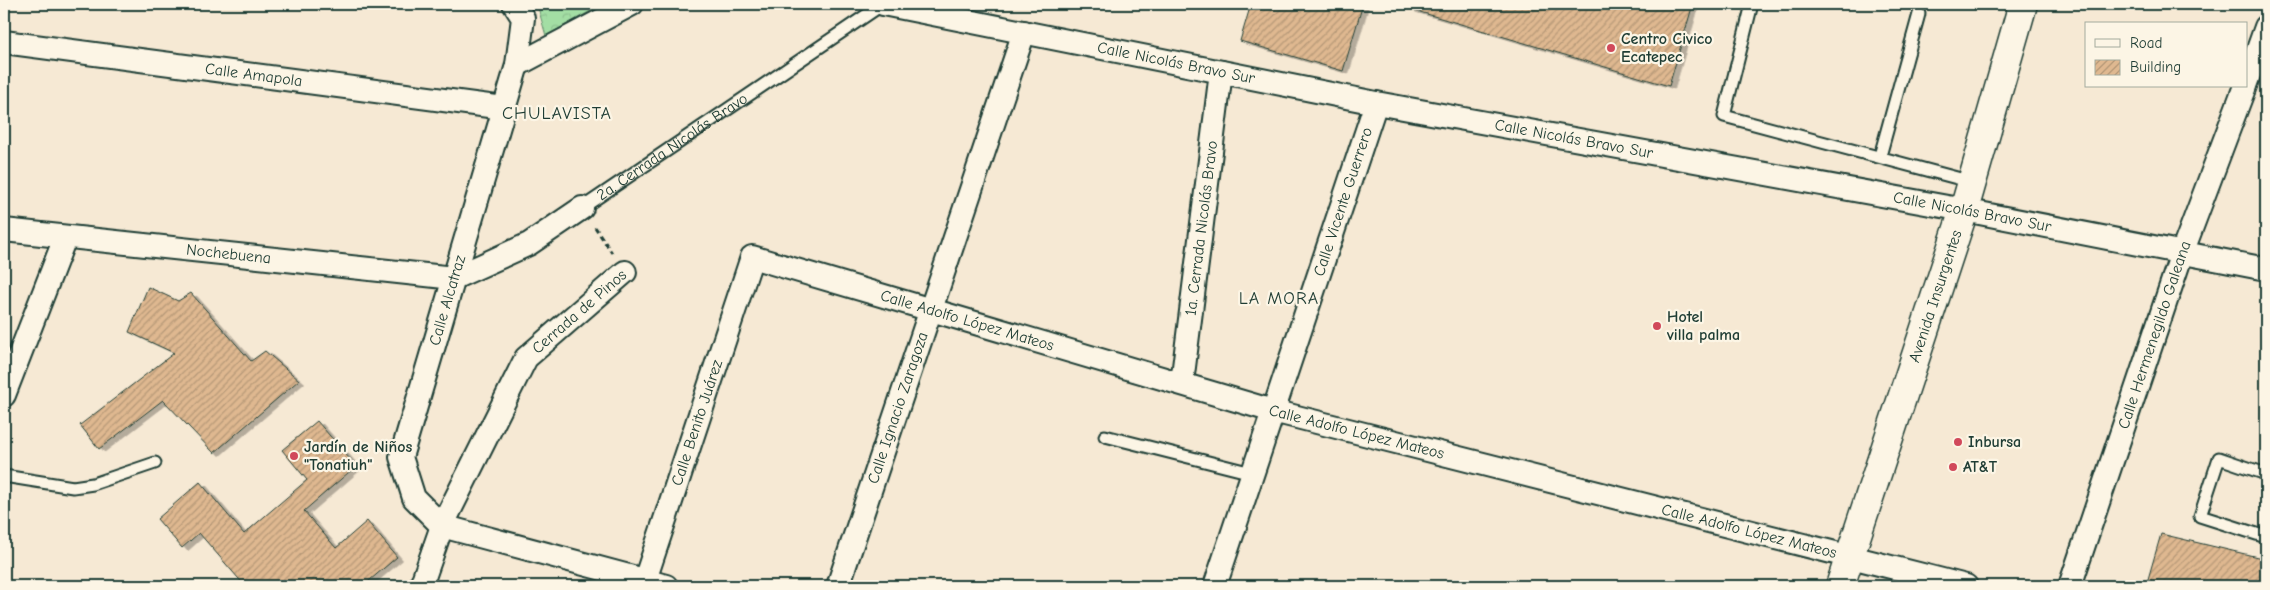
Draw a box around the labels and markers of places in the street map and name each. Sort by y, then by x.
place label: Centro Civico Ecatepec [1621,30,1713,66]
marker: Centro Civico Ecatepec [1605,42,1617,54]
place label: Hotel villa palma [1666,308,1740,344]
marker: Hotel villa palma [1651,320,1663,332]
place label: Inbursa [1968,433,2021,451]
marker: Inbursa [1952,436,1964,448]
place label: Jardín de Niños "Tonatiuh" [304,438,412,474]
marker: Jardín de Niños "Tonatiuh" [288,450,300,462]
place label: AT&T [1963,458,1998,476]
marker: AT&T [1947,461,1959,473]

